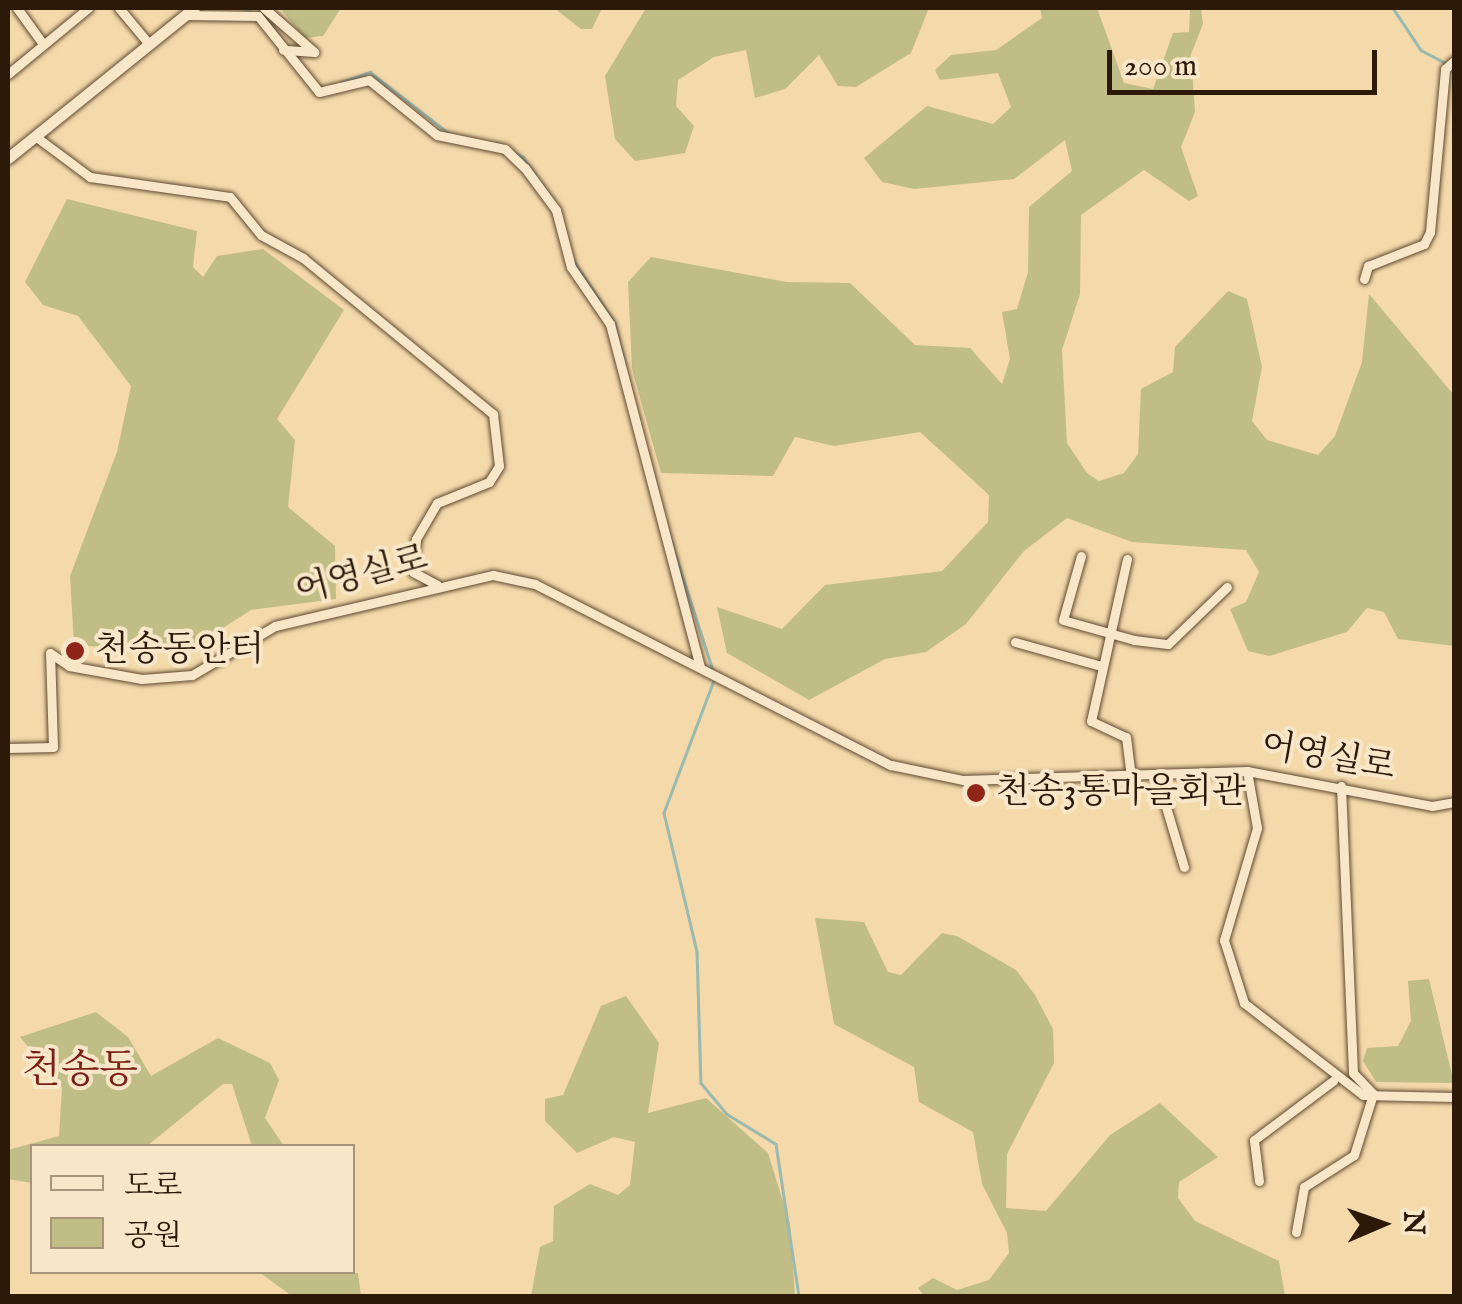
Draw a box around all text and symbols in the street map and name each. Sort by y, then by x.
scale bar [1112,30,1382,92]
text: 200 m [1124,48,1197,86]
street label: 어영실로 [291,538,433,614]
place label: 천송동안터 [95,630,264,672]
marker: 천송동안터 [64,640,86,662]
street label: 어영실로 [1258,726,1398,790]
place label: 천송3통마을회관 [996,772,1246,814]
marker: 천송3통마을회관 [965,782,987,804]
district label: 천송동 [22,1048,138,1096]
legend [30,1144,355,1274]
text: 도로 [124,1168,182,1206]
north arrow [1332,1174,1432,1274]
text: N [1395,1210,1430,1236]
text: 공원 [124,1218,182,1256]

